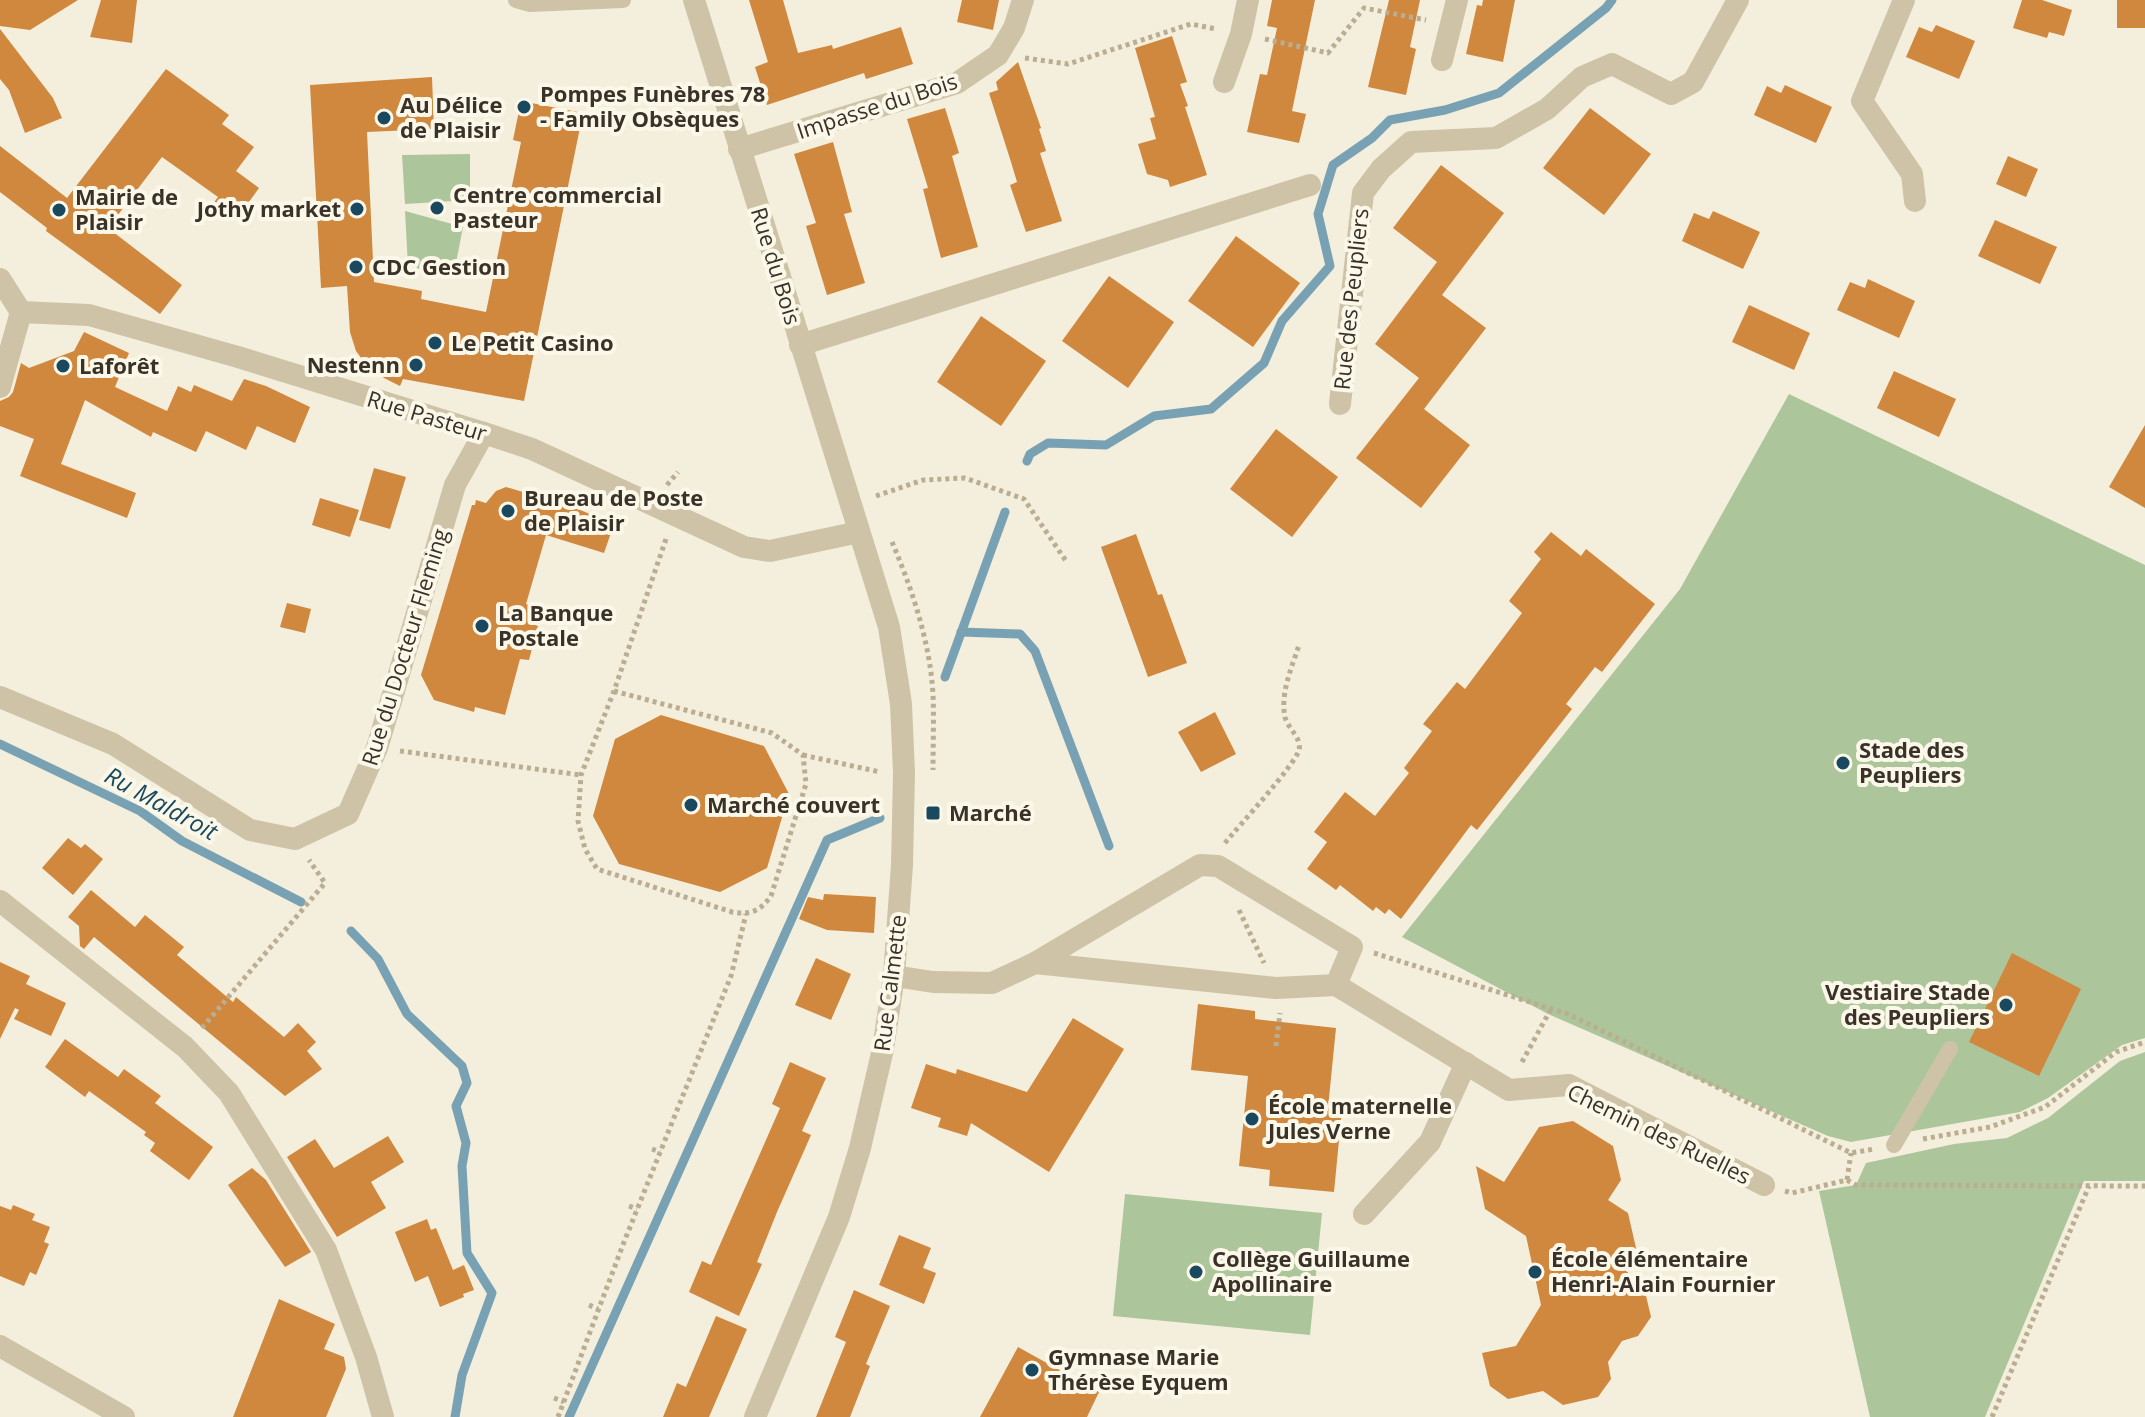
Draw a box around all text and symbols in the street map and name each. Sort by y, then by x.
street label: Impasse du Bois [792,65,961,145]
place label: Pompes Funèbres 78 - Family Obsèques [540,78,765,133]
place label: Au Délice de Plaisir [400,89,502,144]
marker: Pompes Funèbres 78 - Family Obsèques [515,98,533,116]
marker: Au Délice de Plaisir [375,109,393,127]
place label: Centre commercial Pasteur [453,179,662,234]
place label: Mairie de Plaisir [75,181,178,236]
place label: Jothy market [195,193,341,223]
marker: Centre commercial Pasteur [428,199,446,217]
marker: Jothy market [348,200,366,218]
marker: Mairie de Plaisir [50,201,68,219]
street label: Rue du Bois [745,203,809,328]
street label: Rue des Peupliers [1326,207,1374,391]
place label: CDC Gestion [372,251,506,281]
marker: CDC Gestion [347,258,365,276]
place label: Le Petit Casino [451,327,614,357]
marker: Le Petit Casino [426,334,444,352]
place label: Nestenn [307,349,400,379]
place label: Laforêt [79,350,159,380]
marker: Nestenn [407,356,425,374]
marker: Laforêt [54,357,72,375]
street label: Rue Pasteur [364,383,491,447]
place label: Bureau de Poste de Plaisir [524,482,703,537]
marker: Bureau de Poste de Plaisir [499,502,517,520]
street label: Rue du Docteur Fleming [354,524,454,769]
place label: La Banque Postale [498,597,613,652]
marker: La Banque Postale [473,617,491,635]
place label: Stade des Peupliers [1859,734,1965,789]
marker: Stade des Peupliers [1834,754,1852,772]
water label: Ru Maldroit [99,758,225,848]
place label: Marché couvert [707,789,880,819]
marker: Marché couvert [682,796,700,814]
place label: Marché [949,797,1032,827]
marker: Marché [924,804,942,822]
street label: Rue Calmette [866,913,912,1053]
place label: Vestiaire Stade des Peupliers [1825,976,1990,1031]
marker: Vestiaire Stade des Peupliers [1997,996,2015,1014]
street label: Chemin des Ruelles [1563,1076,1756,1190]
place label: École maternelle Jules Verne [1266,1090,1452,1145]
marker: École maternelle Jules Verne [1243,1110,1261,1128]
place label: Collège Guillaume Apollinaire [1212,1243,1410,1298]
place label: École élémentaire Henri-Alain Fournier [1551,1243,1775,1298]
marker: Collège Guillaume Apollinaire [1187,1263,1205,1281]
marker: École élémentaire Henri-Alain Fournier [1526,1263,1544,1281]
place label: Gymnase Marie Thérèse Eyquem [1048,1341,1229,1396]
marker: Gymnase Marie Thérèse Eyquem [1023,1361,1041,1379]

